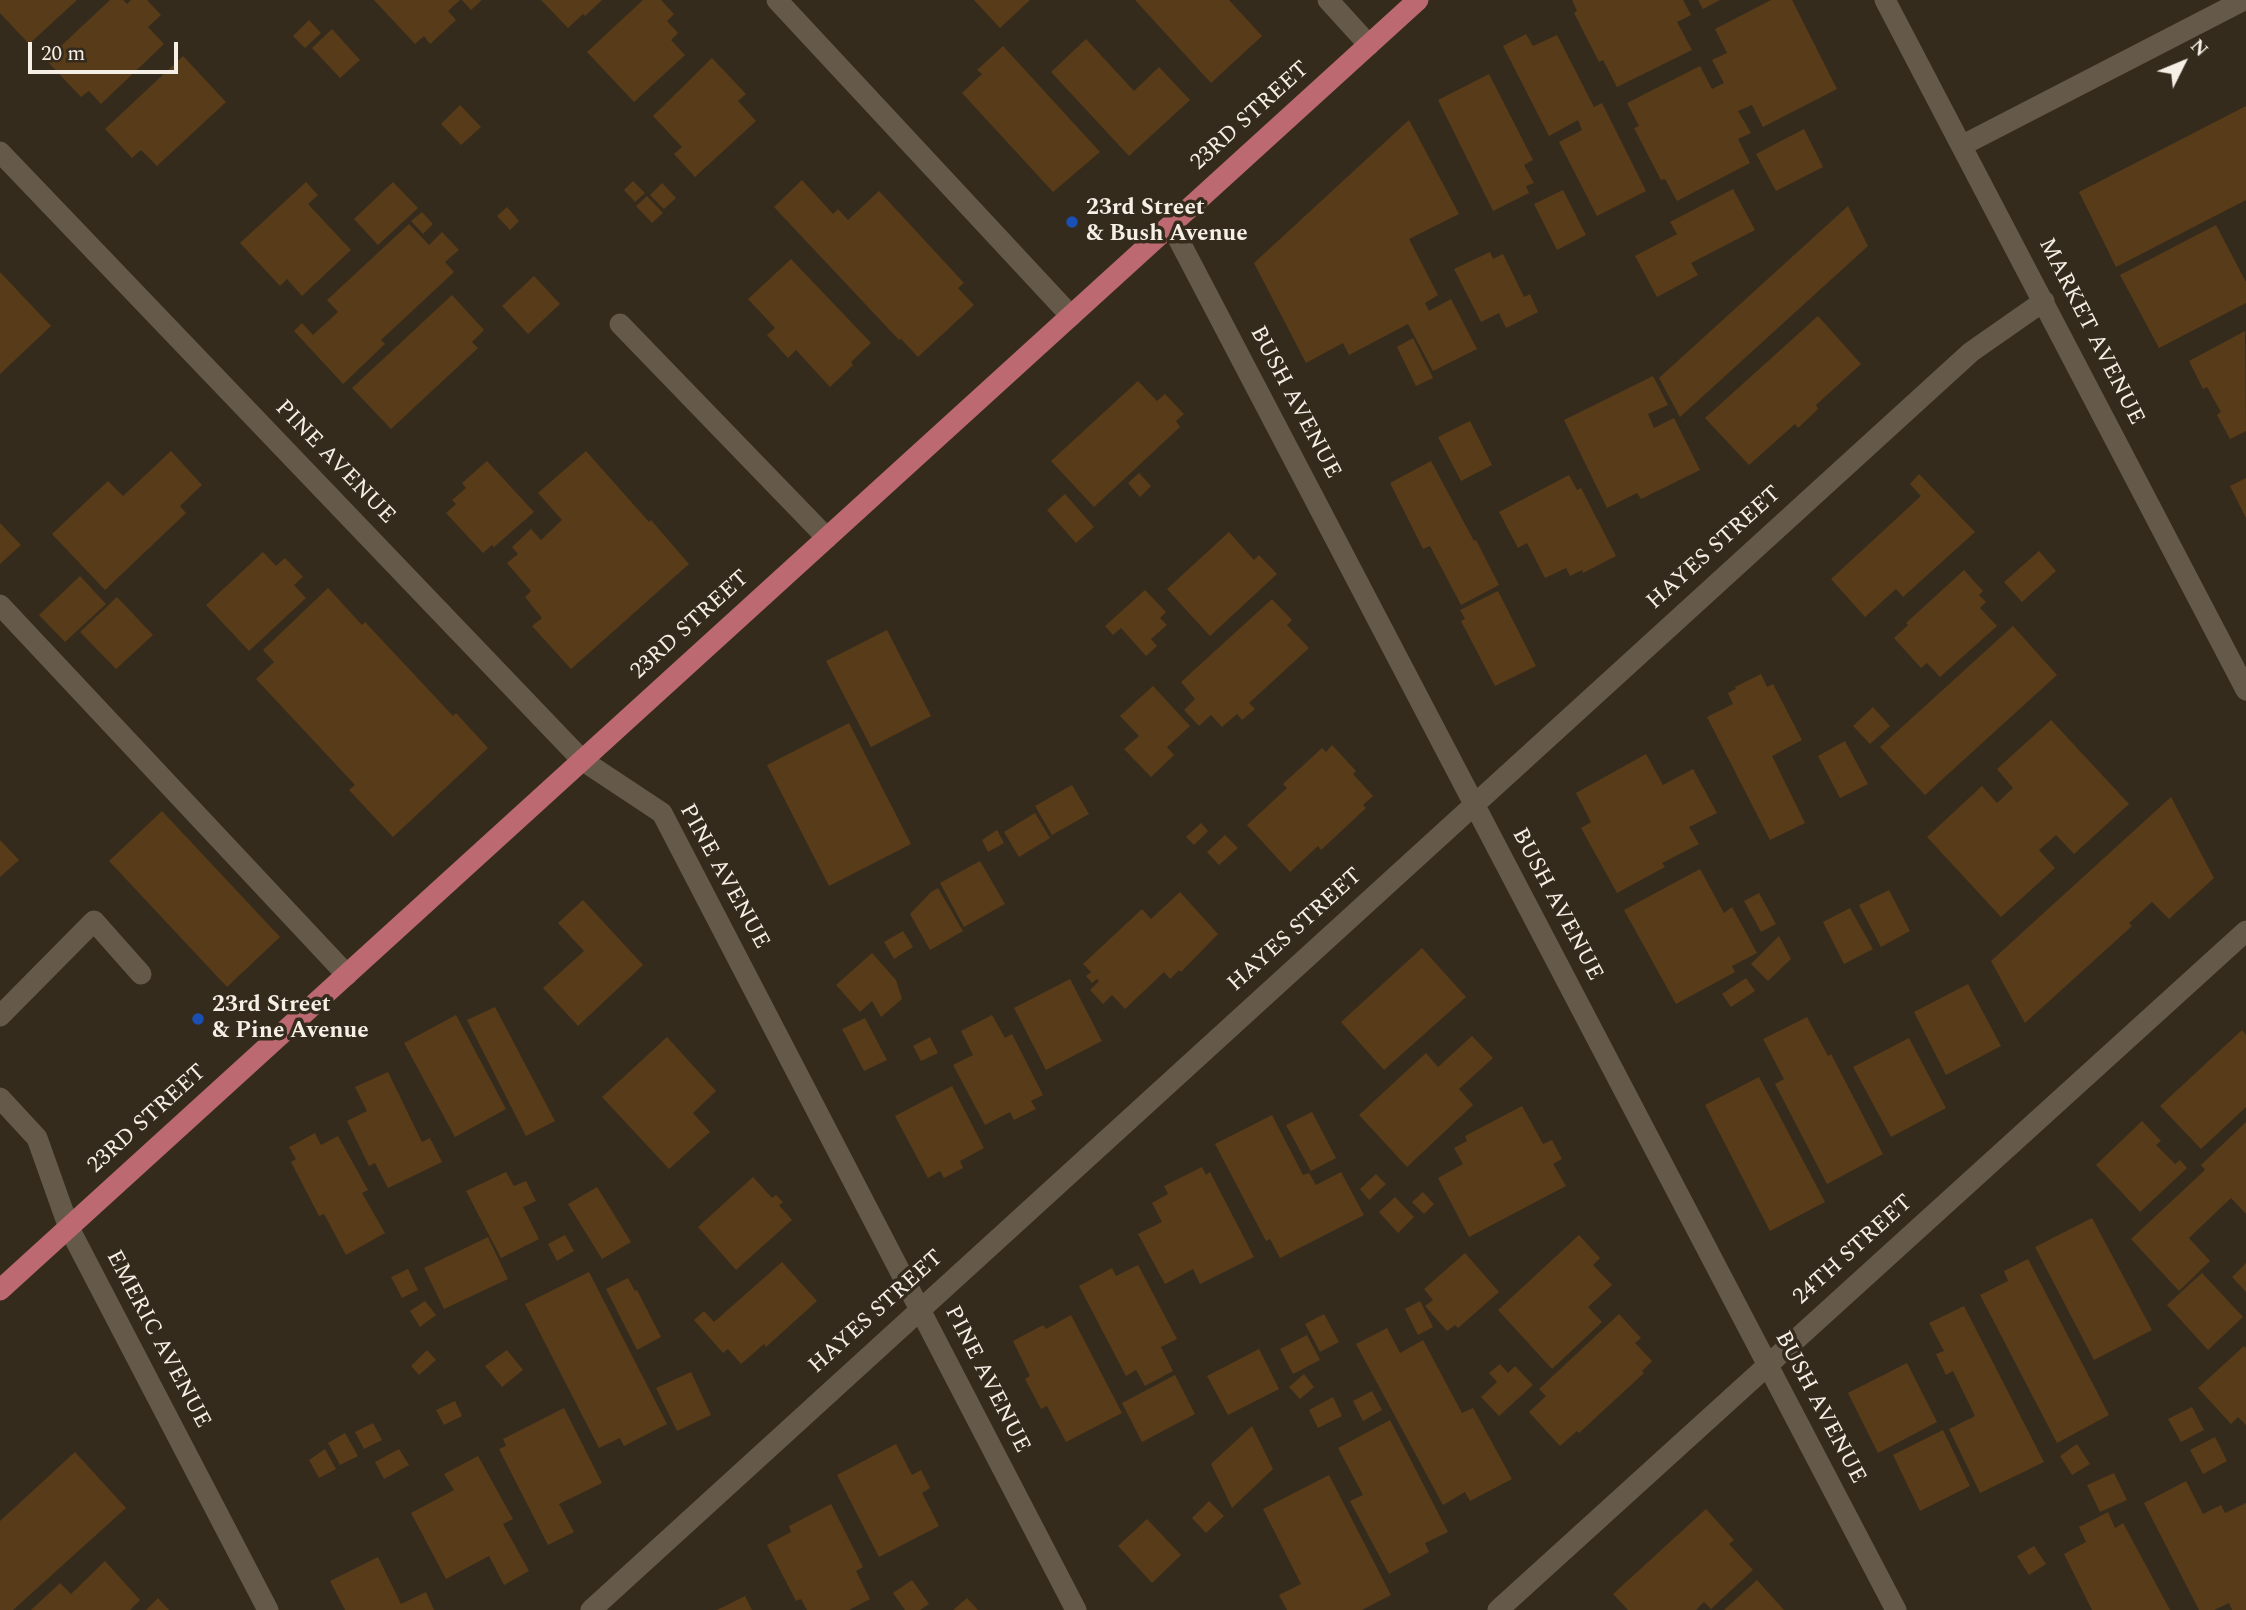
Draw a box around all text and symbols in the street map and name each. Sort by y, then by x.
scale bar [32,28,182,72]
north arrow [2148,28,2218,98]
text: N [2183,33,2215,64]
text: 20 m [41,38,85,70]
street label: 23RD STREET [1186,56,1316,178]
place label: 23rd Street & Bush Avenue [1086,195,1248,249]
marker: 23rd Street & Bush Avenue [1064,214,1080,230]
street label: MARKET AVENUE [2031,234,2149,430]
street label: BUSH AVENUE [1242,322,1346,484]
street label: PINE AVENUE [268,395,400,531]
street label: HAYES STREET [1642,481,1788,617]
street label: 23RD STREET [626,565,756,687]
street label: PINE AVENUE [672,800,774,954]
street label: BUSH AVENUE [1504,824,1608,986]
street label: HAYES STREET [1223,863,1369,999]
place label: 23rd Street & Pine Avenue [212,992,369,1046]
marker: 23rd Street & Pine Avenue [190,1011,206,1027]
street label: 23RD STREET [83,1059,213,1181]
street label: 24TH STREET [1789,1190,1919,1312]
street label: HAYES STREET [804,1245,950,1381]
street label: EMERIC AVENUE [98,1246,216,1434]
street label: PINE AVENUE [937,1302,1035,1458]
street label: BUSH AVENUE [1767,1327,1871,1489]

